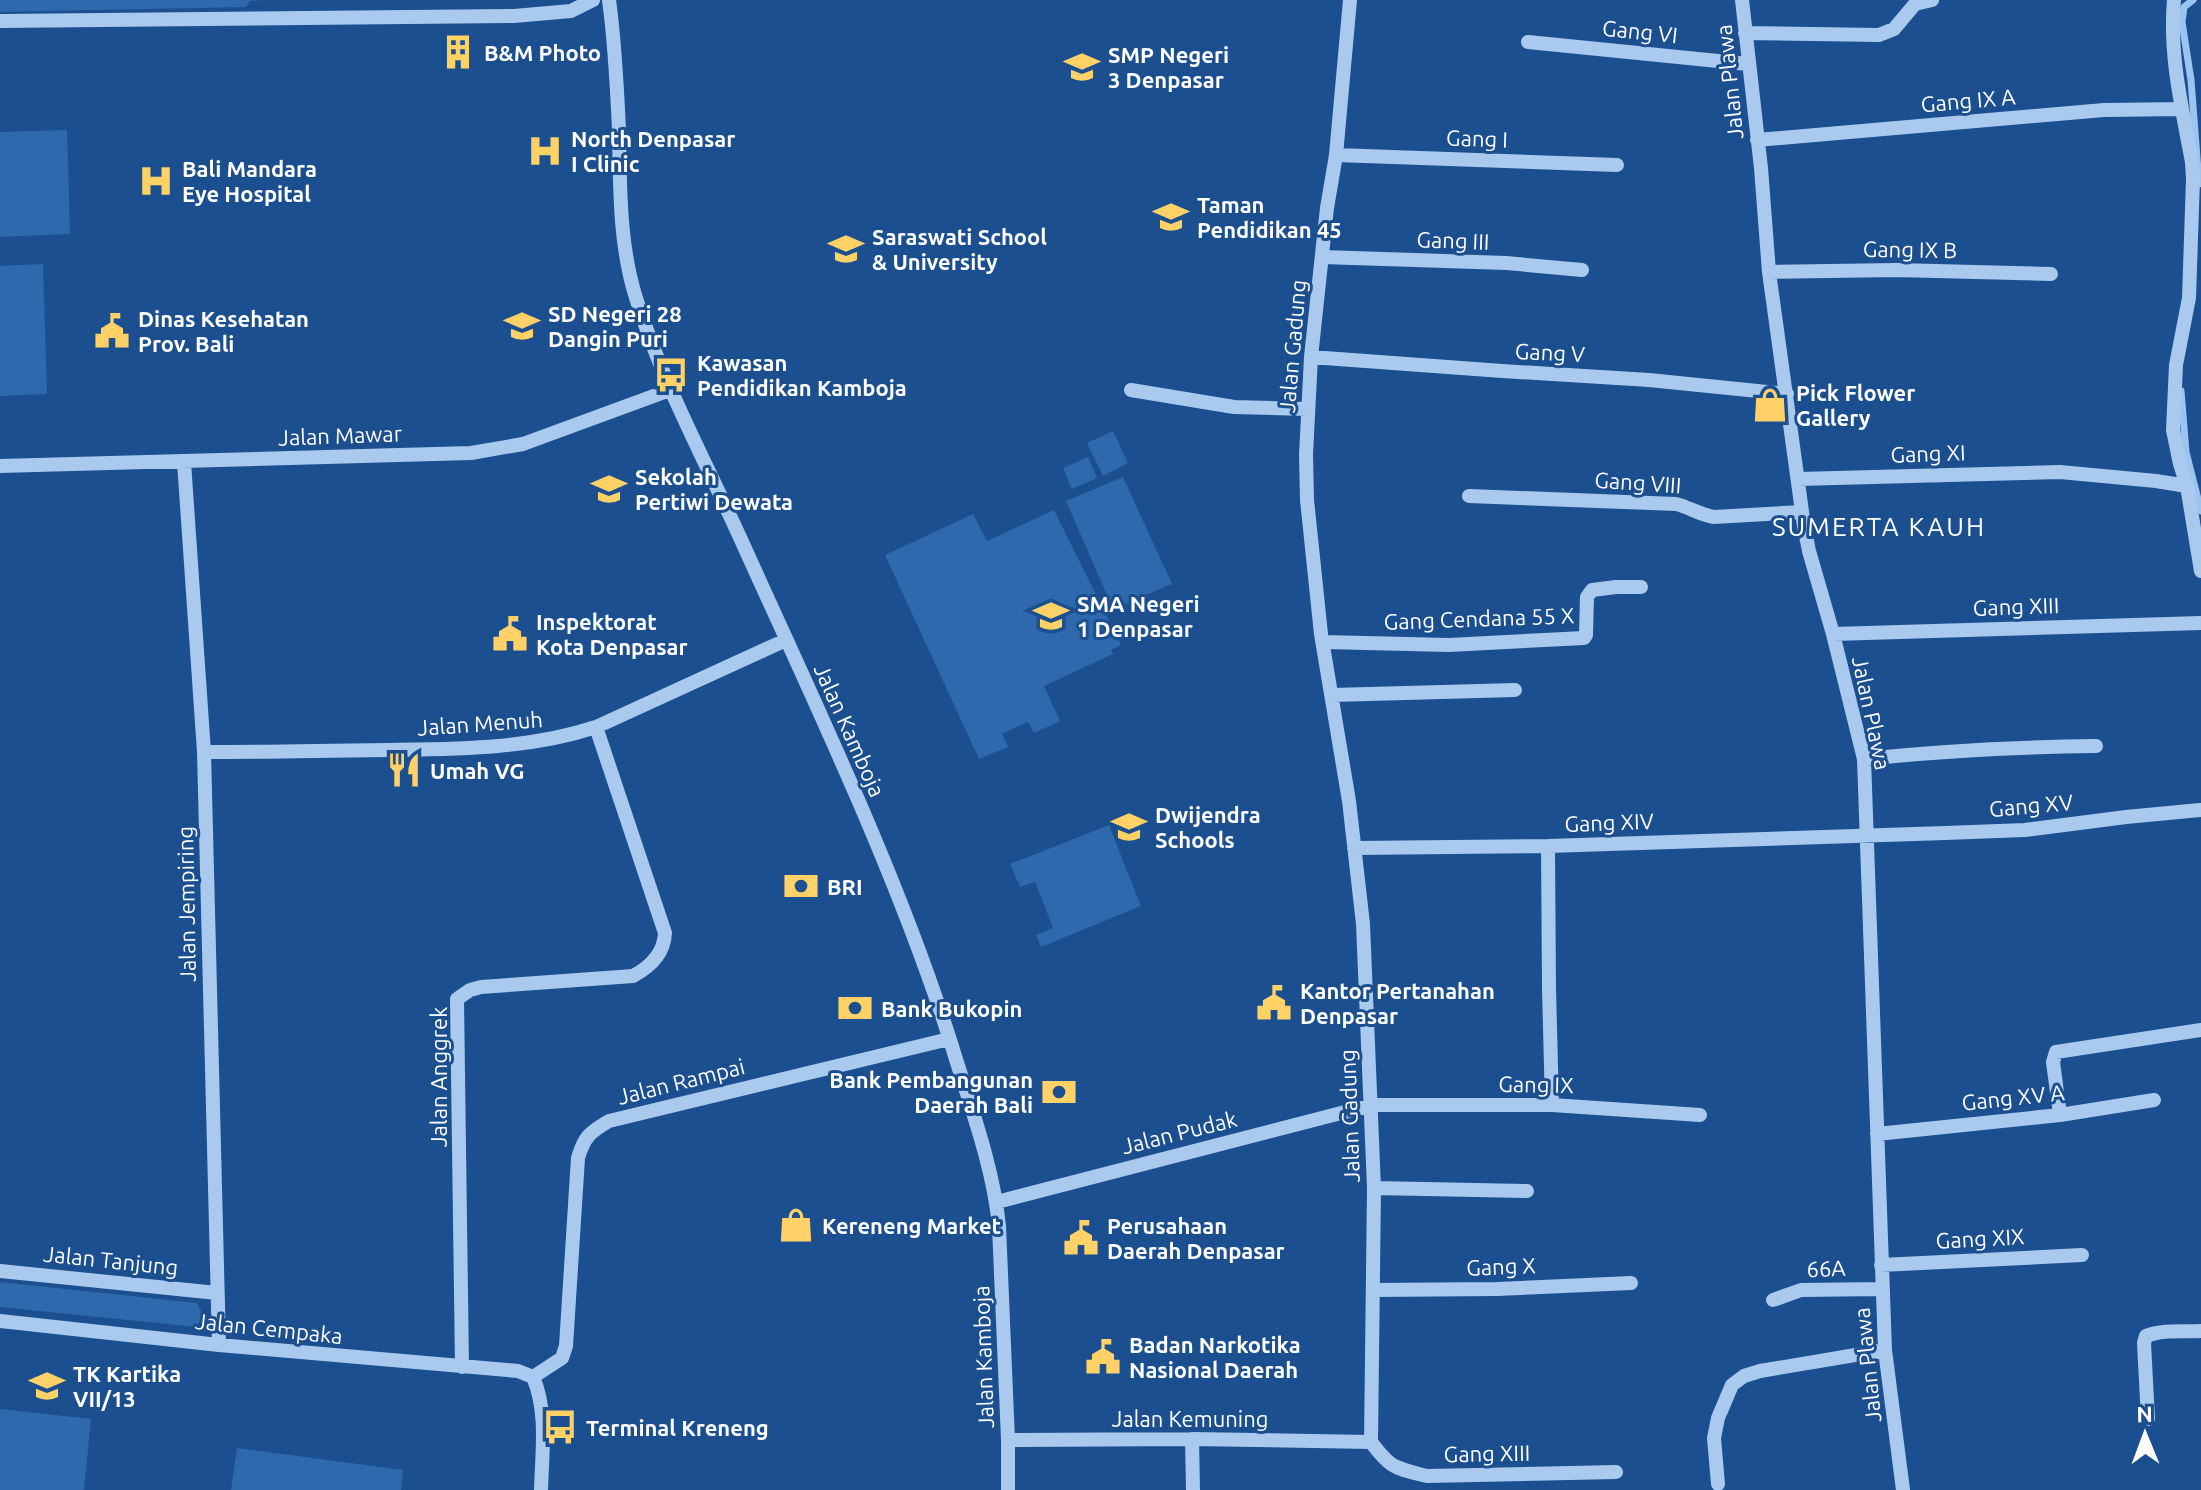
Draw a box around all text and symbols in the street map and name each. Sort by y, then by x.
street label: Gang VI [1601,15,1679,47]
street label: Jalan Plawa [1711,23,1747,141]
building icon: B&M Photo [439,33,477,71]
place label: B&M Photo [484,40,601,65]
place label: SMP Negeri 3 Denpasar [1108,42,1229,92]
school or university icon: SMP Negeri 3 Denpasar [1063,48,1101,86]
street label: Gang IX A [1920,83,2017,117]
street label: Gang I [1446,124,1508,152]
place label: North Denpasar I Clinic [571,126,735,176]
hospital icon: North Denpasar I Clinic [526,132,564,170]
place label: Bali Mandara Eye Hospital [182,156,317,206]
hospital icon: Bali Mandara Eye Hospital [137,162,175,200]
place label: Taman Pendidikan 45 [1197,192,1342,242]
school or university icon: Taman Pendidikan 45 [1152,198,1190,236]
place label: Saraswati School & University [872,224,1047,274]
street label: Gang III [1416,226,1490,254]
school or university icon: Saraswati School & University [827,230,865,268]
street label: Gang IX B [1863,236,1957,262]
street label: Jalan Gadung [1274,278,1310,414]
place label: SD Negeri 28 Dangin Puri [548,301,682,351]
place label: Dinas Kesehatan Prov. Bali [138,306,309,356]
school or university icon: SD Negeri 28 Dangin Puri [503,307,541,345]
public building icon: Dinas Kesehatan Prov. Bali [93,312,131,350]
street label: Gang V [1514,338,1586,366]
place label: Kawasan Pendidikan Kamboja [697,350,907,400]
bus stop icon: Kawasan Pendidikan Kamboja [652,356,690,394]
place label: Pick Flower Gallery [1796,380,1915,430]
shop icon: Pick Flower Gallery [1751,386,1789,424]
street label: Jalan Mawar [278,420,403,450]
street label: Gang XI [1890,439,1966,467]
place label: Sekolah Pertiwi Dewata [635,464,793,514]
street label: Gang VIII [1594,466,1682,498]
school or university icon: Sekolah Pertiwi Dewata [590,470,628,508]
district label: SUMERTA KAUH [1772,512,1986,541]
place label: SMA Negeri 1 Denpasar [1077,591,1200,641]
street label: Gang XIII [1972,592,2060,620]
school or university icon: SMA Negeri 1 Denpasar [1032,597,1070,635]
street label: Gang Cendana 55 X [1383,602,1575,634]
place label: Inspektorat Kota Denpasar [536,609,688,659]
public building icon: Inspektorat Kota Denpasar [491,615,529,653]
street label: Jalan Plawa [1848,654,1896,772]
street label: Jalan Kamboja [810,660,890,800]
street label: Jalan Menuh [416,706,544,740]
restaurant icon: Umah VG [385,751,423,789]
place label: Umah VG [430,758,525,783]
street label: Gang XV [1988,789,2074,821]
place label: Dwijendra Schools [1155,802,1261,852]
school or university icon: Dwijendra Schools [1110,808,1148,846]
street label: Gang XIV [1564,808,1654,836]
street label: Jalan Jempiring [172,826,200,982]
bank icon: BRI [782,867,820,905]
place label: BRI [827,874,863,899]
place label: Kantor Pertanahan Denpasar [1300,978,1495,1028]
public building icon: Kantor Pertanahan Denpasar [1255,984,1293,1022]
bank icon: Bank Bukopin [836,989,874,1027]
place label: Bank Bukopin [881,996,1022,1021]
street label: Jalan Anggrek [426,1007,451,1147]
street label: Jalan Gadung [1334,1049,1364,1183]
street label: Jalan Rampai [615,1053,747,1109]
place label: Bank Pembangunan Daerah Bali [829,1067,1033,1117]
street label: Gang IX [1498,1071,1574,1097]
bank icon: Bank Pembangunan Daerah Bali [1040,1073,1078,1111]
street label: Gang XV A [1960,1079,2066,1115]
street label: Jalan Pudak [1119,1106,1239,1158]
shop icon: Kereneng Market [777,1206,815,1244]
place label: Kereneng Market [822,1213,1001,1238]
place label: Perusahaan Daerah Denpasar [1107,1213,1285,1263]
public building icon: Perusahaan Daerah Denpasar [1062,1219,1100,1257]
street label: Gang XIX [1935,1223,2025,1253]
street label: Jalan Tanjung [42,1241,180,1279]
street label: Gang X [1466,1252,1536,1280]
street label: 66A [1806,1255,1847,1281]
street label: Jalan Kamboja [968,1285,998,1429]
street label: Jalan Plawa [1849,1306,1885,1424]
street label: Jalan Cempaka [194,1308,344,1348]
place label: Badan Narkotika Nasional Daerah [1129,1332,1301,1382]
public building icon: Badan Narkotika Nasional Daerah [1084,1338,1122,1376]
place label: TK Kartika VII/13 [73,1361,181,1411]
school or university icon: TK Kartika VII/13 [28,1367,66,1405]
north arrow [2105,1394,2185,1474]
text: N [2136,1401,2153,1426]
street label: Jalan Kemuning [1112,1406,1268,1431]
bus stop icon: Terminal Kreneng [541,1408,579,1446]
place label: Terminal Kreneng [586,1415,769,1440]
street label: Gang XIII [1443,1440,1531,1466]

